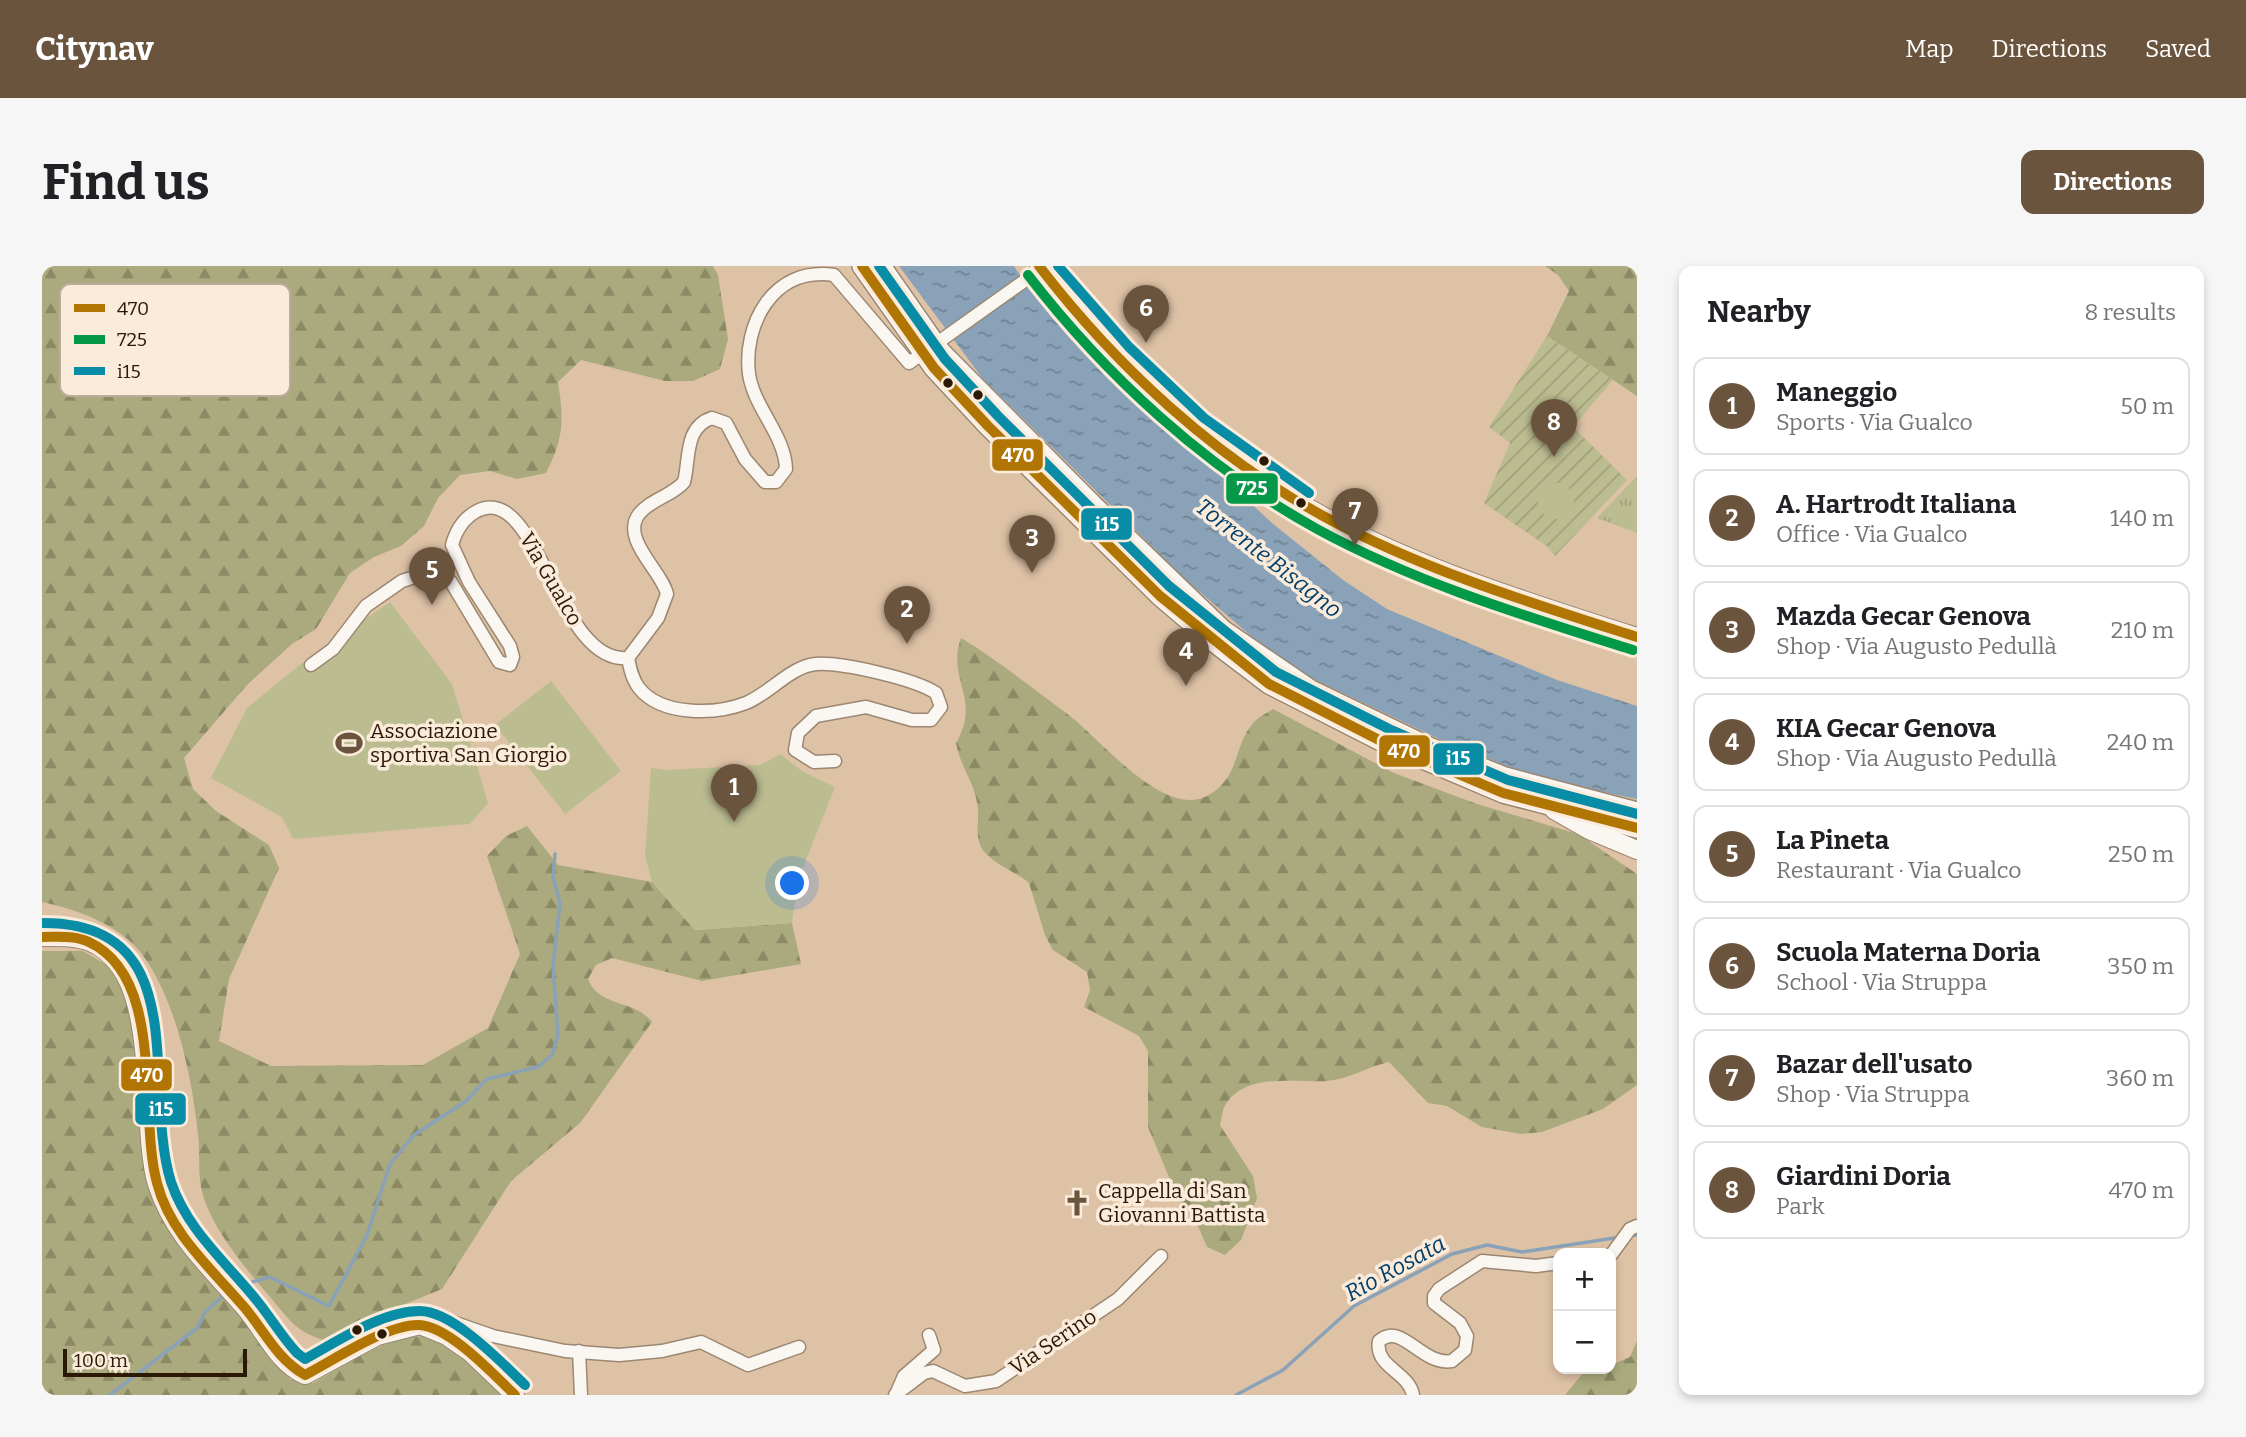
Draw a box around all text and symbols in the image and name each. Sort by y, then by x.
text: Citynav [35,29,154,69]
text: Map [1905,35,1954,63]
text: Directions [1992,35,2107,63]
text: Saved [2145,35,2211,63]
button: Directions [2021,150,2204,214]
text: Find us [42,153,210,212]
legend [60,284,290,396]
pin: 6 [1123,285,1169,343]
text: Nearby [1707,294,1811,330]
text: 470 [117,297,149,320]
text: 8 results [2084,298,2176,326]
text: 725 [117,328,147,351]
text: i15 [117,360,141,383]
unlabelled marker [941,376,955,390]
text: Maneggio [1776,377,1897,408]
unlabelled marker [971,388,985,402]
text: 1 [1727,392,1737,420]
text: 50 m [2120,392,2174,420]
pin: 8 [1531,399,1577,457]
text: Sports · Via Gualco [1776,408,1973,436]
line badge: 470 [991,438,1044,472]
text: 470 [1001,444,1035,467]
unlabelled marker [1257,454,1271,468]
line badge: 725 [1225,472,1279,505]
text: 725 [1236,477,1268,500]
pin: 7 [1332,488,1378,546]
text: A. Hartrodt Italiana [1776,489,2016,520]
water label: Torrente Bisagno [1191,492,1347,624]
unlabelled marker [1294,496,1308,510]
text: 2 [1726,504,1738,532]
text: 140 m [2110,504,2174,532]
line badge: i15 [1080,507,1133,541]
text: i15 [1095,513,1119,536]
pin: 3 [1009,515,1055,573]
text: Office · Via Gualco [1776,520,1968,548]
street label: Via Gualco [514,528,588,630]
pin: 5 [409,547,455,605]
pin: 2 [884,586,930,644]
text: Mazda Gecar Genova [1776,601,2031,632]
text: 3 [1725,616,1739,644]
text: 210 m [2111,616,2174,644]
pin: 4 [1163,628,1209,686]
text: Shop · Via Augusto Pedullà [1776,632,2057,660]
text: KIA Gecar Genova [1776,713,1996,744]
place label: Associazione sportiva San Giorgio [370,718,567,768]
sports icon: Associazione sportiva San Giorgio [334,728,364,758]
text: 4 [1725,728,1739,756]
text: 240 m [2107,728,2174,756]
line badge: 470 [1378,734,1431,768]
text: 470 [1387,740,1421,763]
line badge: i15 [1432,742,1485,776]
text: Shop · Via Augusto Pedullà [1776,744,2057,772]
text: i15 [1446,747,1470,770]
pin: 1 [711,764,757,822]
text: La Pineta [1776,825,1889,856]
text: 5 [1726,840,1738,868]
text: 250 m [2108,840,2174,868]
text: Restaurant · Via Gualco [1776,856,2021,884]
your location [775,866,809,900]
text: Scuola Materna Doria [1776,937,2040,968]
text: 6 [1725,952,1739,980]
text: 350 m [2107,952,2174,980]
text: School · Via Struppa [1776,968,1987,996]
text: Bazar dell'usato [1776,1049,1972,1080]
line badge: 470 [120,1058,173,1092]
text: 470 [130,1064,164,1087]
text: 7 [1726,1064,1738,1092]
text: 360 m [2106,1064,2174,1092]
text: Shop · Via Struppa [1776,1080,1970,1108]
line badge: i15 [134,1092,187,1126]
text: i15 [149,1098,173,1121]
text: Giardini Doria [1776,1161,1951,1192]
text: 8 [1725,1176,1739,1204]
text: 470 m [2108,1176,2174,1204]
place label: Cappella di San Giovanni Battista [1098,1178,1266,1228]
church icon: Cappella di San Giovanni Battista [1062,1188,1092,1218]
text: Park [1776,1192,1825,1220]
water label: Rio Rosata [1340,1229,1450,1307]
map controls [1553,1248,1616,1374]
button: + [1553,1248,1616,1311]
street label: Via Serino [1004,1303,1102,1381]
button: − [1553,1311,1616,1374]
unlabelled marker [350,1323,364,1337]
unlabelled marker [375,1327,389,1341]
scale bar [63,1346,247,1378]
text: 100 m [74,1349,128,1372]

